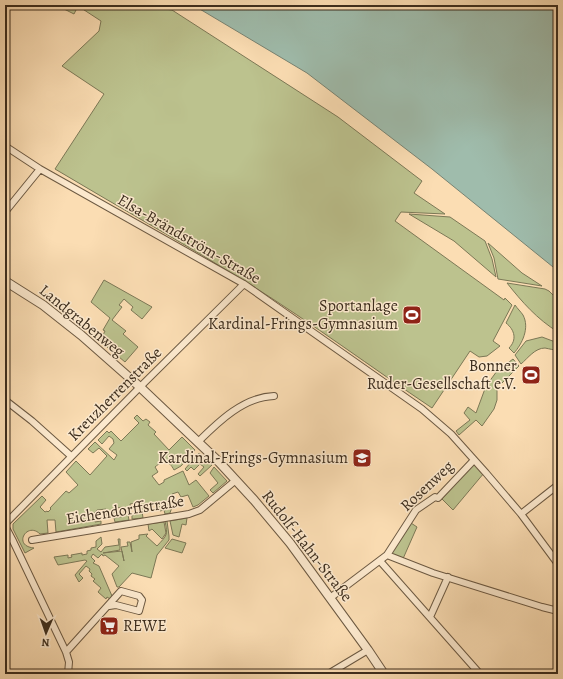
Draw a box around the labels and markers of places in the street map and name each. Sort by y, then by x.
place label: Sportanlage Kardinal-Frings-Gymnasium [208,295,398,335]
sports icon: Sportanlage Kardinal-Frings-Gymnasium [401,304,423,326]
place label: Bonner Ruder-Gesellschaft e.V. [367,355,517,395]
sports icon: Bonner Ruder-Gesellschaft e.V. [520,364,542,386]
place label: Kardinal-Frings-Gymnasium [158,447,348,469]
school or university icon: Kardinal-Frings-Gymnasium [351,447,373,469]
supermarket icon: REWE [98,615,120,637]
place label: REWE [123,615,167,637]

